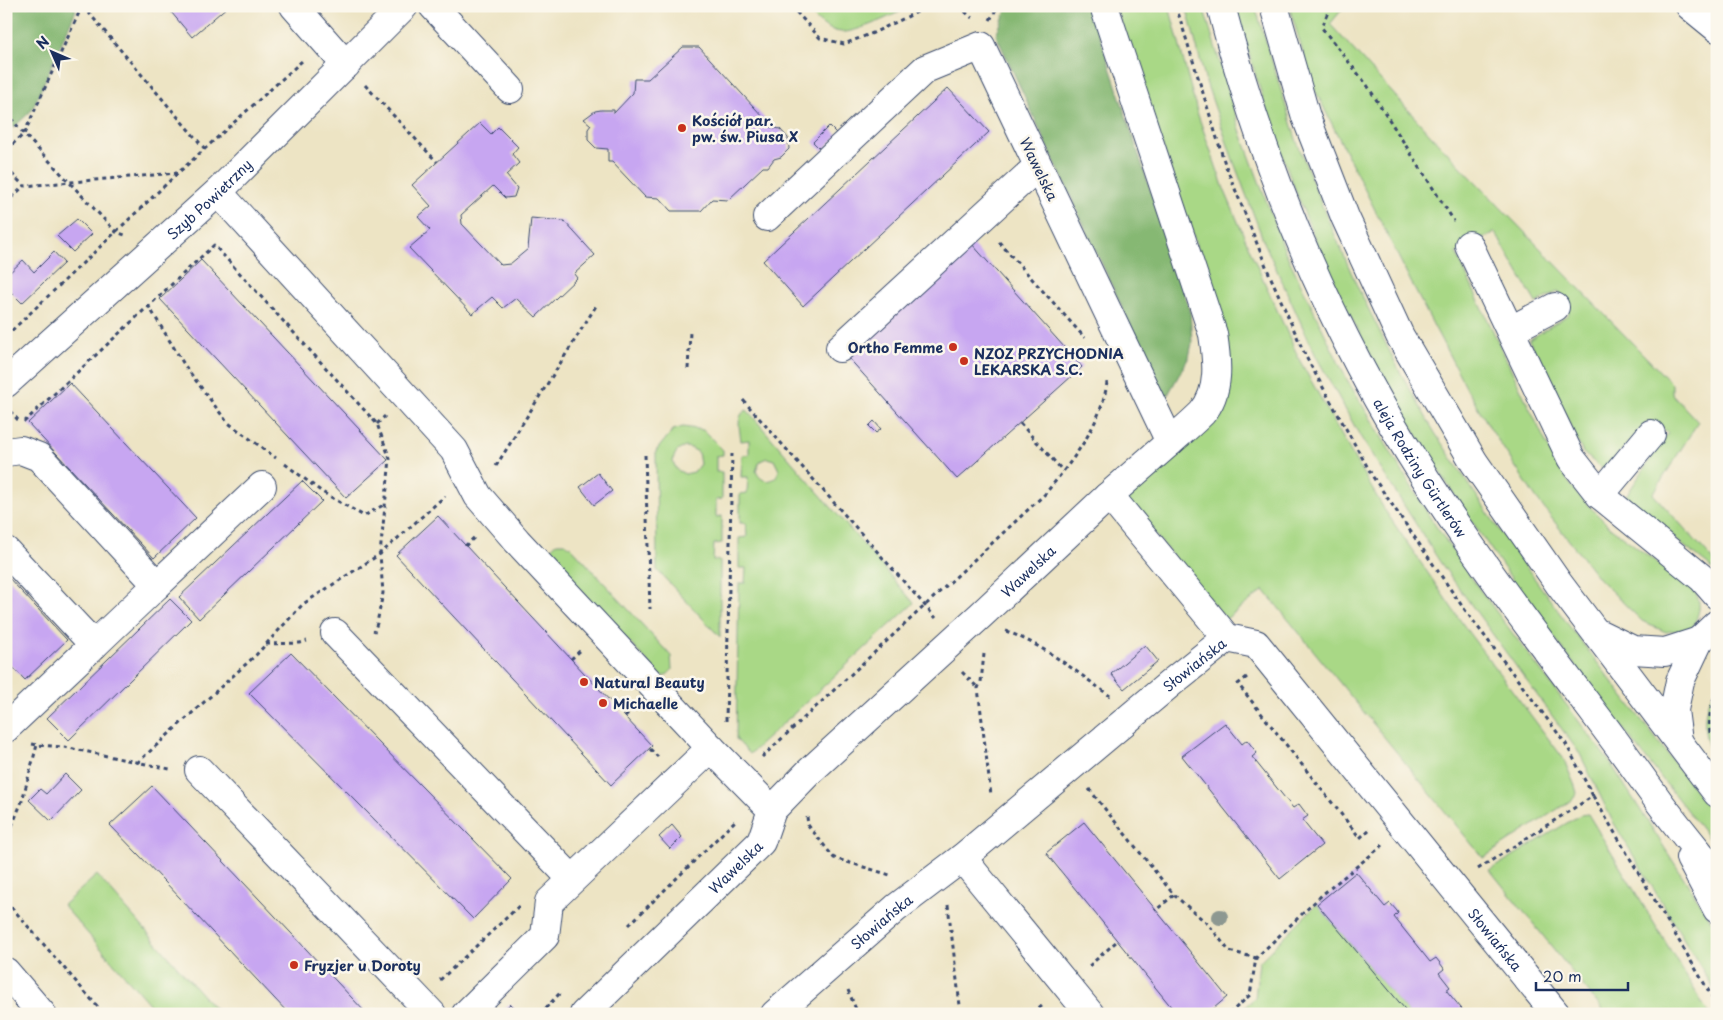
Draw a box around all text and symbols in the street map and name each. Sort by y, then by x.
north arrow [28,28,78,78]
text: N [31,31,54,54]
place label: Kościół par. pw. św. Piusa X [692,110,799,147]
marker: Kościół par. pw. św. Piusa X [676,122,688,134]
street label: Wawelska [1015,134,1063,204]
street label: Szyb Powietrzny [162,154,256,244]
place label: Ortho Femme [848,337,943,358]
marker: Ortho Femme [947,341,959,353]
place label: NZOZ PRZYCHODNIA LEKARSKA S.C. [974,343,1124,380]
marker: NZOZ PRZYCHODNIA LEKARSKA S.C. [958,355,970,367]
street label: aleja Rodziny Gürtlerów [1368,394,1472,542]
street label: Wawelska [996,540,1060,602]
street label: Słowiańska [1158,632,1231,696]
place label: Natural Beauty [594,672,705,693]
marker: Natural Beauty [578,676,590,688]
place label: Michaelle [613,693,678,714]
marker: Michaelle [597,697,609,709]
street label: Wawelska [704,835,767,898]
street label: Słowiańska [846,889,917,954]
street label: Słowiańska [1463,903,1528,976]
place label: Fryzjer u Doroty [304,955,421,976]
marker: Fryzjer u Doroty [288,959,300,971]
scale bar [1536,960,1628,992]
text: 20 m [1543,964,1582,987]

